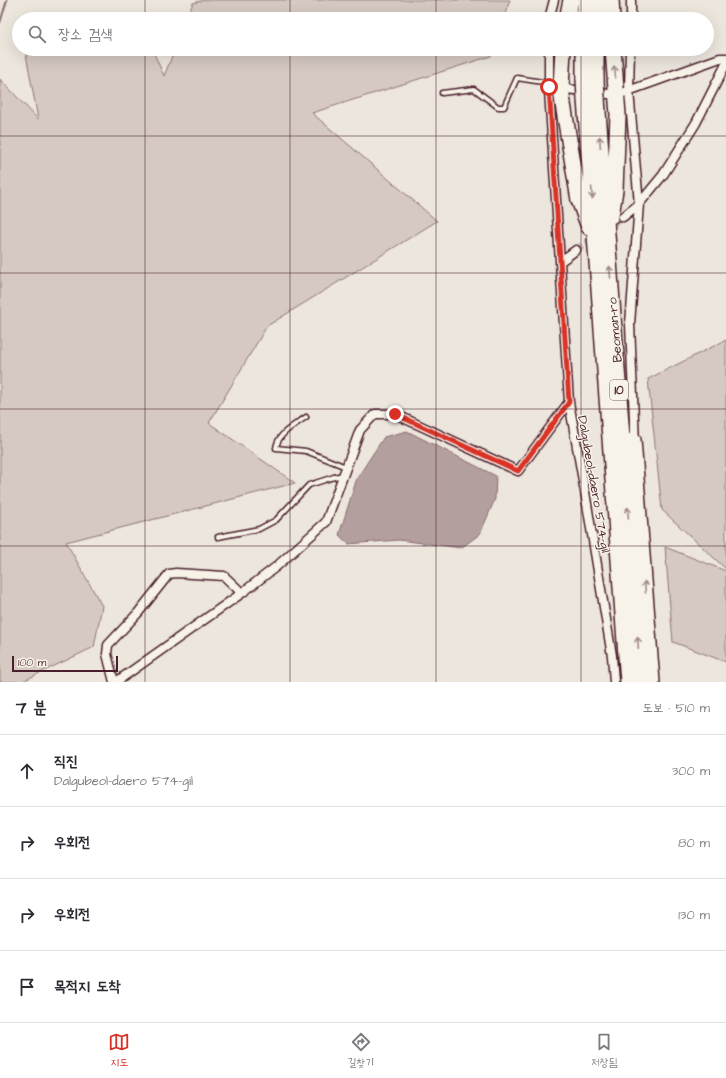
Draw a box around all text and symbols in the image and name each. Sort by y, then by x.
search box [12,12,714,56]
icon: search [26,23,48,45]
text: 장소 검색 [58,24,112,45]
one-way arrow [611,66,619,79]
route start [540,78,558,96]
one-way arrow [596,136,604,149]
one-way arrow [588,186,595,199]
one-way arrow [606,266,613,279]
street label: Beoman-ro [603,296,627,363]
road number: 10 [610,380,628,400]
route end [386,405,404,423]
street label: Dalgubeol-daero 574-gil [572,414,615,554]
one-way arrow [625,507,632,520]
one-way arrow [642,581,649,594]
one-way arrow [634,637,641,650]
scale bar [12,654,118,673]
text: 100 m [18,655,46,670]
text: 7 분 [16,696,47,720]
text: 도보 · 510 m [642,699,710,717]
text: 직진 [54,751,78,772]
icon: ahead [16,760,38,782]
text: 300 m [672,762,710,780]
text: Dalgubeol-daero 574-gil [54,772,193,790]
icon: right [16,832,38,854]
text: 우회전 [54,832,90,853]
text: 80 m [678,834,710,852]
icon: right [16,904,38,926]
text: 우회전 [54,904,90,925]
text: 130 m [678,906,710,924]
icon: arrive [16,976,38,998]
text: 목적지 도착 [54,976,120,997]
tab: 지도 [108,1031,130,1070]
tab: 길찾기 [347,1031,374,1070]
tab: 저장됨 [591,1031,618,1070]

